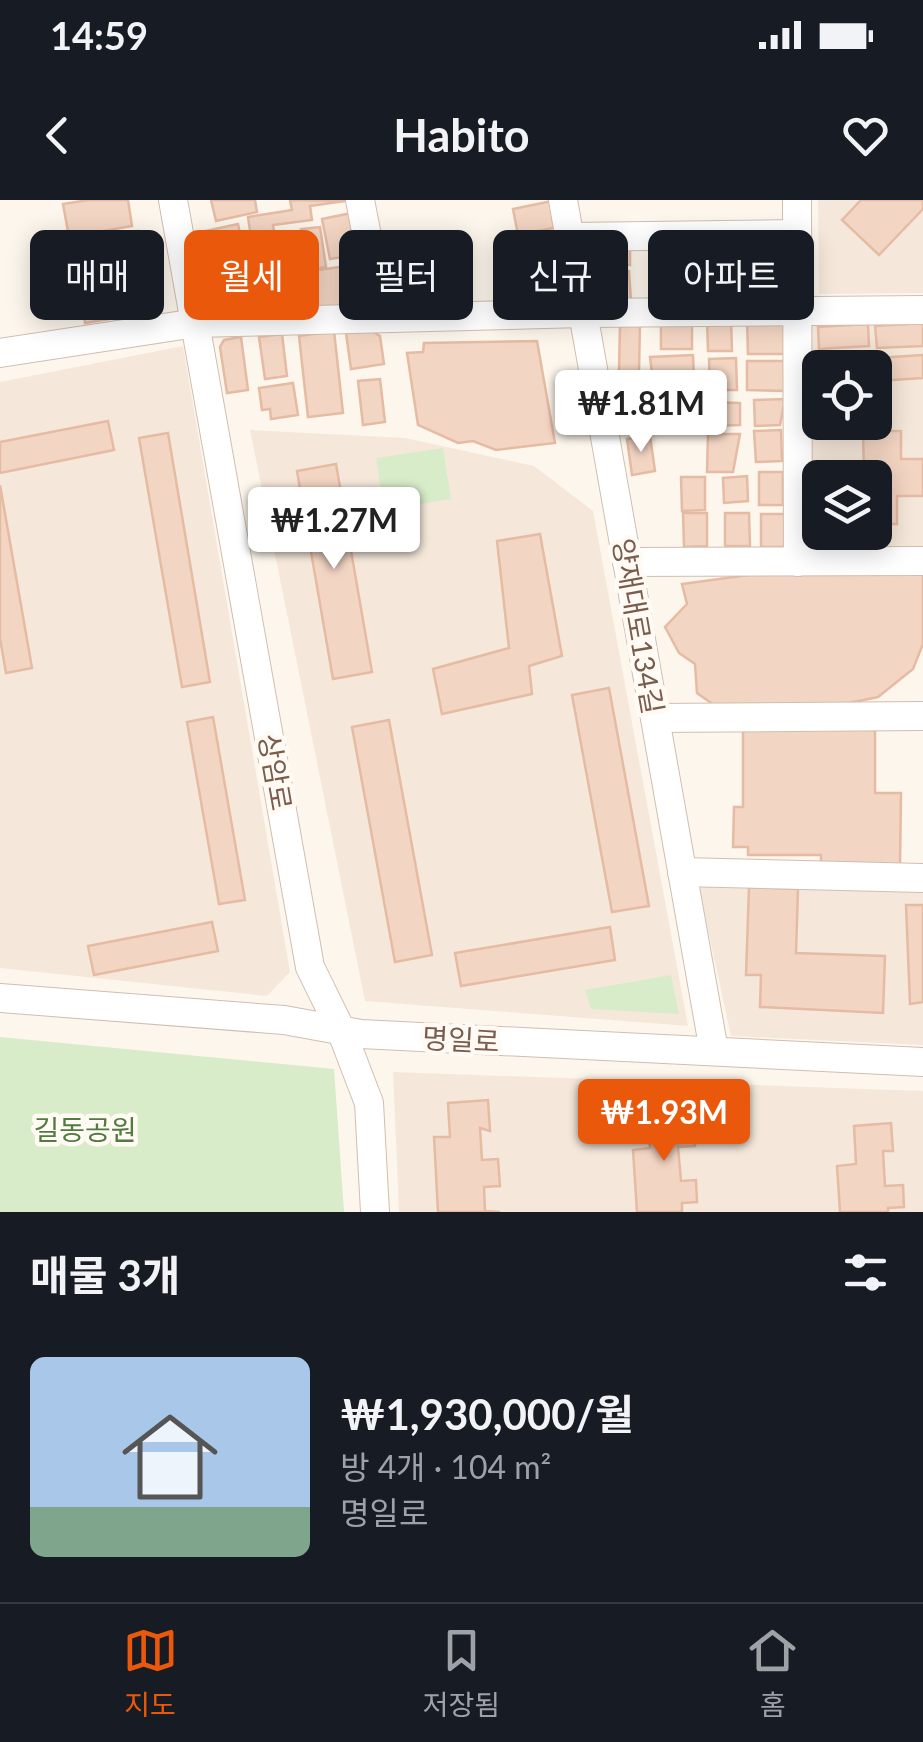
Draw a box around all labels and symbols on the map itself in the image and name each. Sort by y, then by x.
pin: ₩1.81M [560,370,722,455]
pin: ₩1.27M [253,487,415,572]
street label: 양재대로134길 [607,536,671,716]
street label: 상암로 [253,731,299,813]
street label: 명일로 [422,1020,500,1058]
pin: ₩1.93M [583,1079,745,1164]
park label: 길동공원 [33,1112,137,1146]

